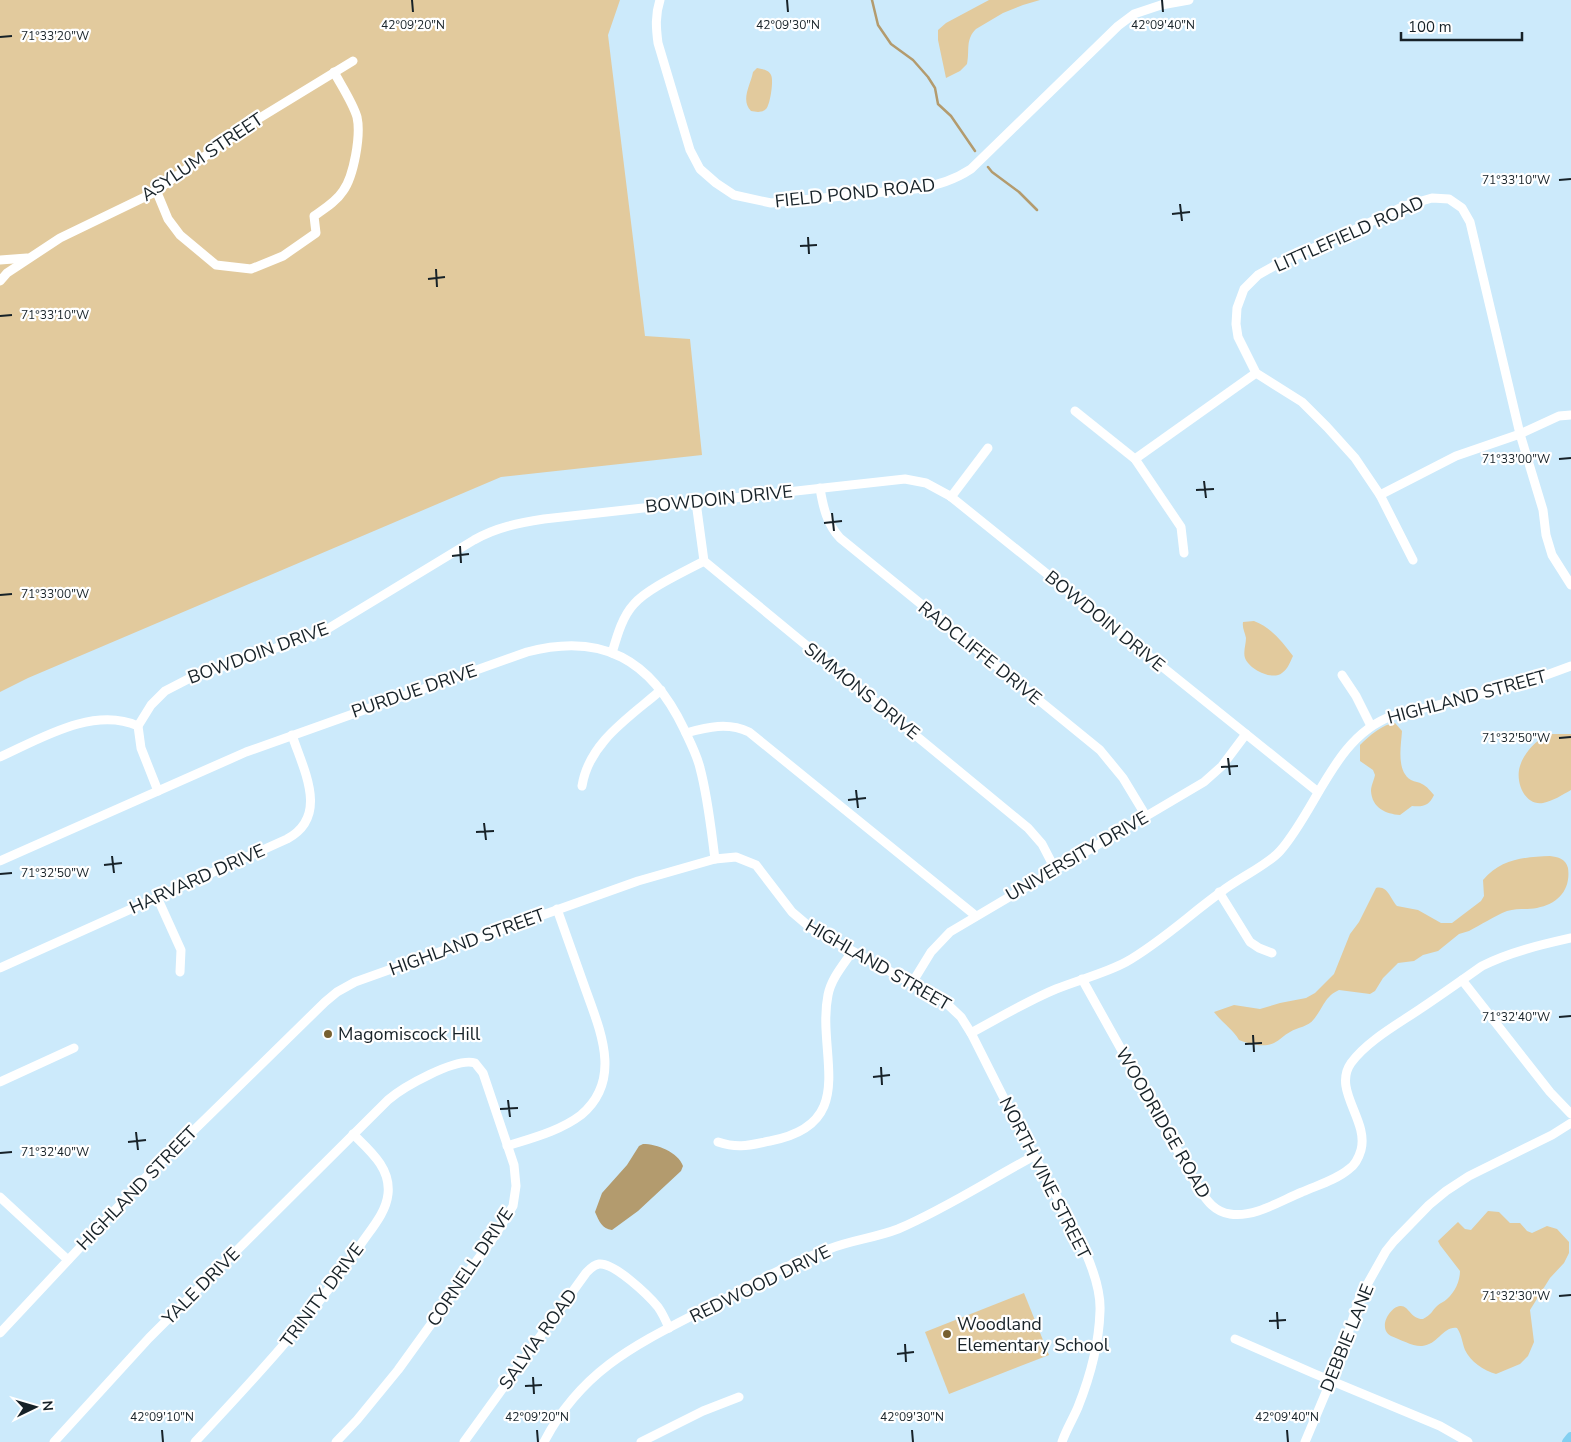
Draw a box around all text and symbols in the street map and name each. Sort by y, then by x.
scale bar [1401,10,1522,42]
text: 42°09'20"N [381,17,445,33]
text: 42°09'30"N [756,17,820,33]
text: 42°09'40"N [1131,17,1195,33]
text: 100 m [1408,17,1452,37]
text: 71°33'20"W [21,28,89,44]
street label: ASYLUM STREET [136,107,268,207]
text: 71°33'10"W [1482,172,1550,188]
street label: FIELD POND ROAD [774,173,936,213]
street label: LITTLEFIELD ROAD [1270,190,1428,278]
text: 71°33'10"W [21,307,89,323]
text: 71°33'00"W [1482,451,1550,467]
street label: BOWDOIN DRIVE [644,479,794,519]
street label: BOWDOIN DRIVE [1040,565,1170,677]
text: 71°33'00"W [21,586,89,602]
street label: RADCLIFFE DRIVE [913,596,1047,710]
street label: BOWDOIN DRIVE [184,616,332,690]
street label: SIMMONS DRIVE [799,637,925,745]
street label: PURDUE DRIVE [348,658,480,724]
street label: HIGHLAND STREET [1385,664,1550,730]
text: 71°32'50"W [1482,730,1550,746]
street label: UNIVERSITY DRIVE [1001,805,1153,907]
street label: HARVARD DRIVE [125,838,269,920]
text: 71°32'50"W [21,865,89,881]
street label: HIGHLAND STREET [386,903,548,981]
street label: HIGHLAND STREET [801,914,955,1017]
text: 71°32'40"W [1482,1009,1550,1025]
place label: Magomiscock Hill [338,1022,481,1046]
marker: Magomiscock Hill [322,1028,334,1040]
street label: WOODRIDGE ROAD [1110,1043,1216,1203]
street label: NORTH VINE STREET [994,1093,1096,1263]
street label: HIGHLAND STREET [71,1121,203,1255]
text: 71°32'40"W [21,1144,89,1160]
street label: CORNELL DRIVE [421,1203,519,1331]
street label: TRINITY DRIVE [275,1238,369,1352]
street label: REDWOOD DRIVE [686,1240,834,1328]
street label: YALE DRIVE [156,1242,245,1331]
street label: DEBBIE LANE [1314,1281,1380,1395]
street label: SALVIA ROAD [493,1284,583,1394]
text: 71°32'30"W [1482,1288,1550,1304]
place label: Woodland Elementary School [957,1312,1110,1357]
marker: Woodland Elementary School [941,1328,953,1340]
north arrow [10,1382,60,1432]
text: N [38,1400,57,1412]
text: 42°09'10"N [130,1409,194,1425]
text: 42°09'20"N [505,1409,569,1425]
text: 42°09'30"N [880,1409,944,1425]
text: 42°09'40"N [1255,1409,1319,1425]

